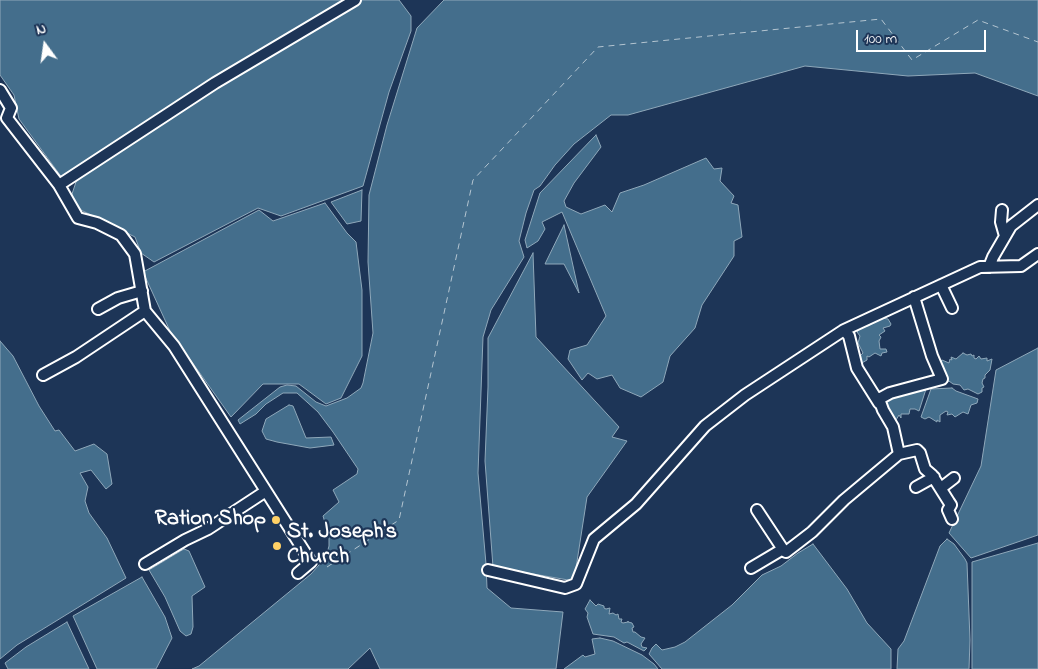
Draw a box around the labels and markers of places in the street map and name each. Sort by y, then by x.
place label: Ration Shop [155,507,266,533]
marker: Ration Shop [270,514,282,526]
place label: St. Joseph's Church [287,520,397,572]
marker: St. Joseph's Church [271,540,283,552]

